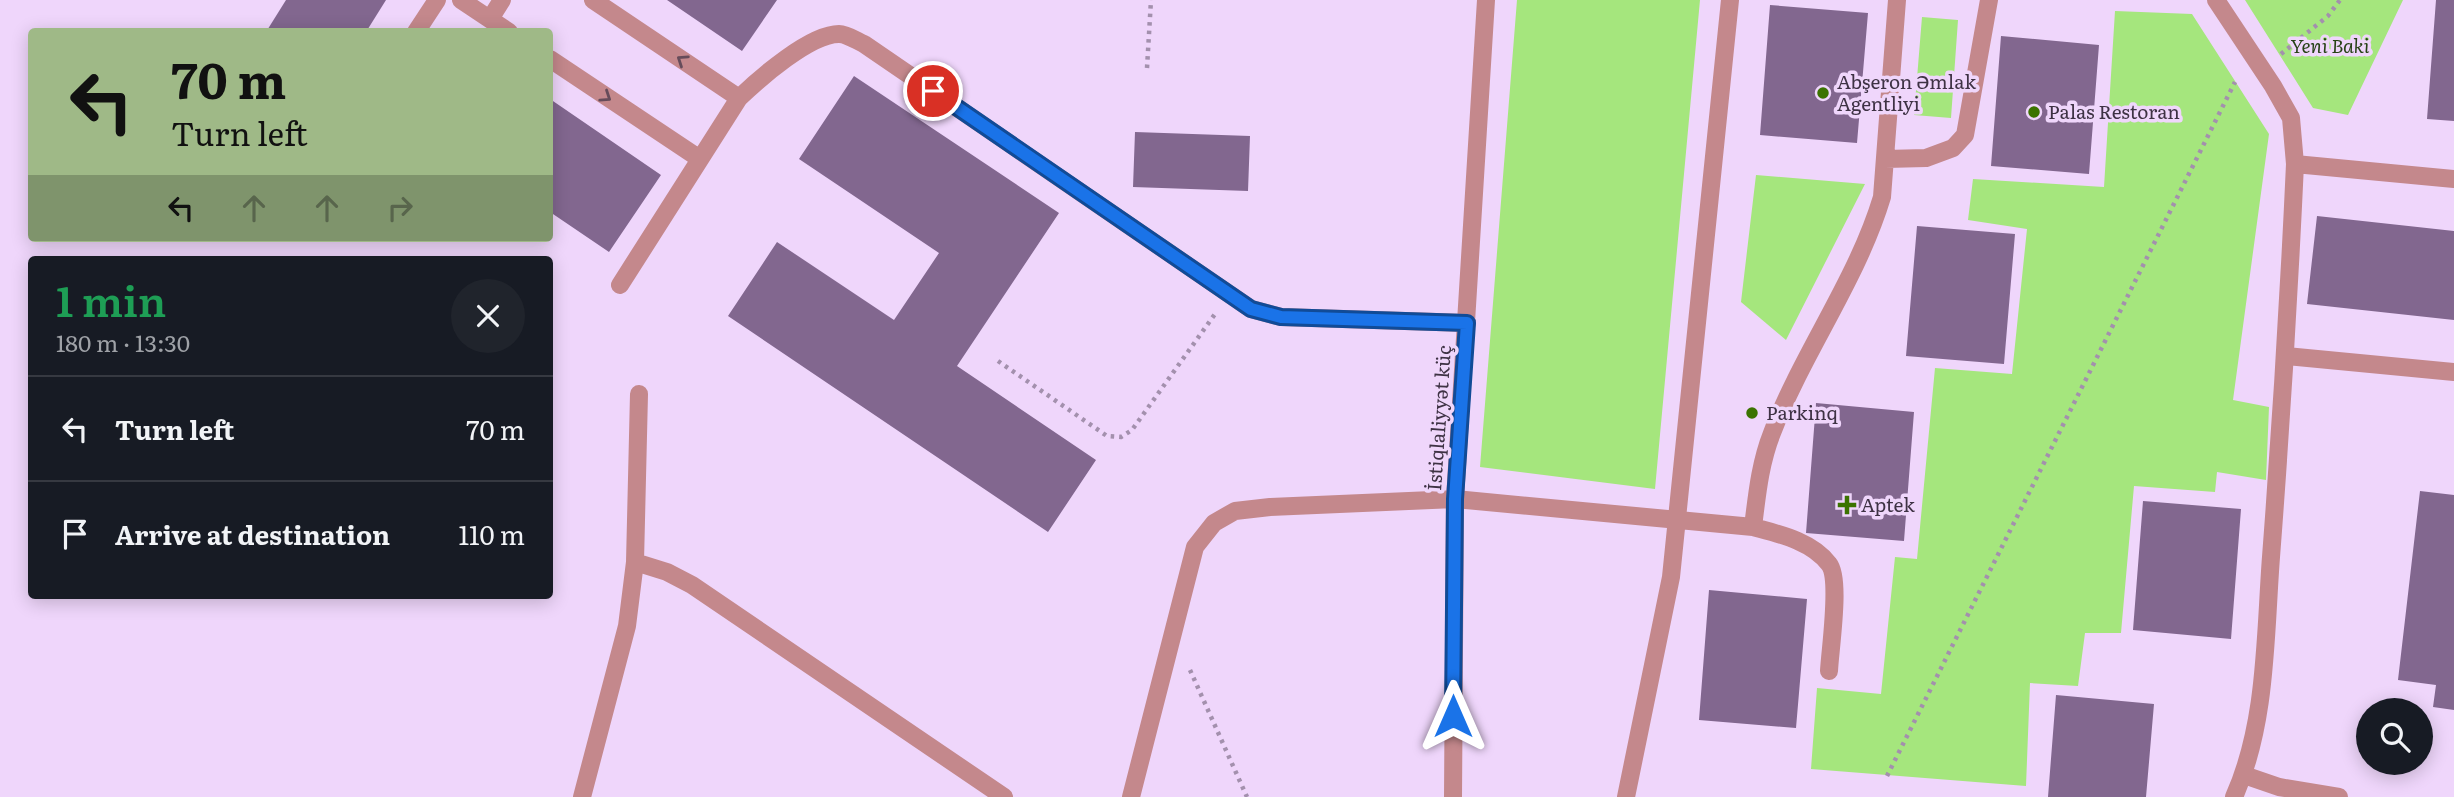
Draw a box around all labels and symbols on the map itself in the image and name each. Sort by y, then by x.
park label: Yeni Baki [2291,31,2370,59]
one-way arrow [677,56,690,68]
pin [903,61,963,121]
place label: Abşeron Əmlak Agentliyi [1837,67,1976,117]
marker: Abşeron Əmlak Agentliyi [1815,85,1831,101]
one-way arrow [598,88,611,101]
place label: Palas Restoran [2048,97,2180,125]
marker: Palas Restoran [2026,104,2042,120]
street label: İstiqlaliyyət küç [1419,344,1457,492]
place label: Parkinq [1766,398,1838,426]
marker: Parkinq [1744,405,1760,421]
place label: Aptek [1861,490,1915,518]
marker: Aptek [1839,497,1855,513]
position arrow [1416,679,1490,753]

